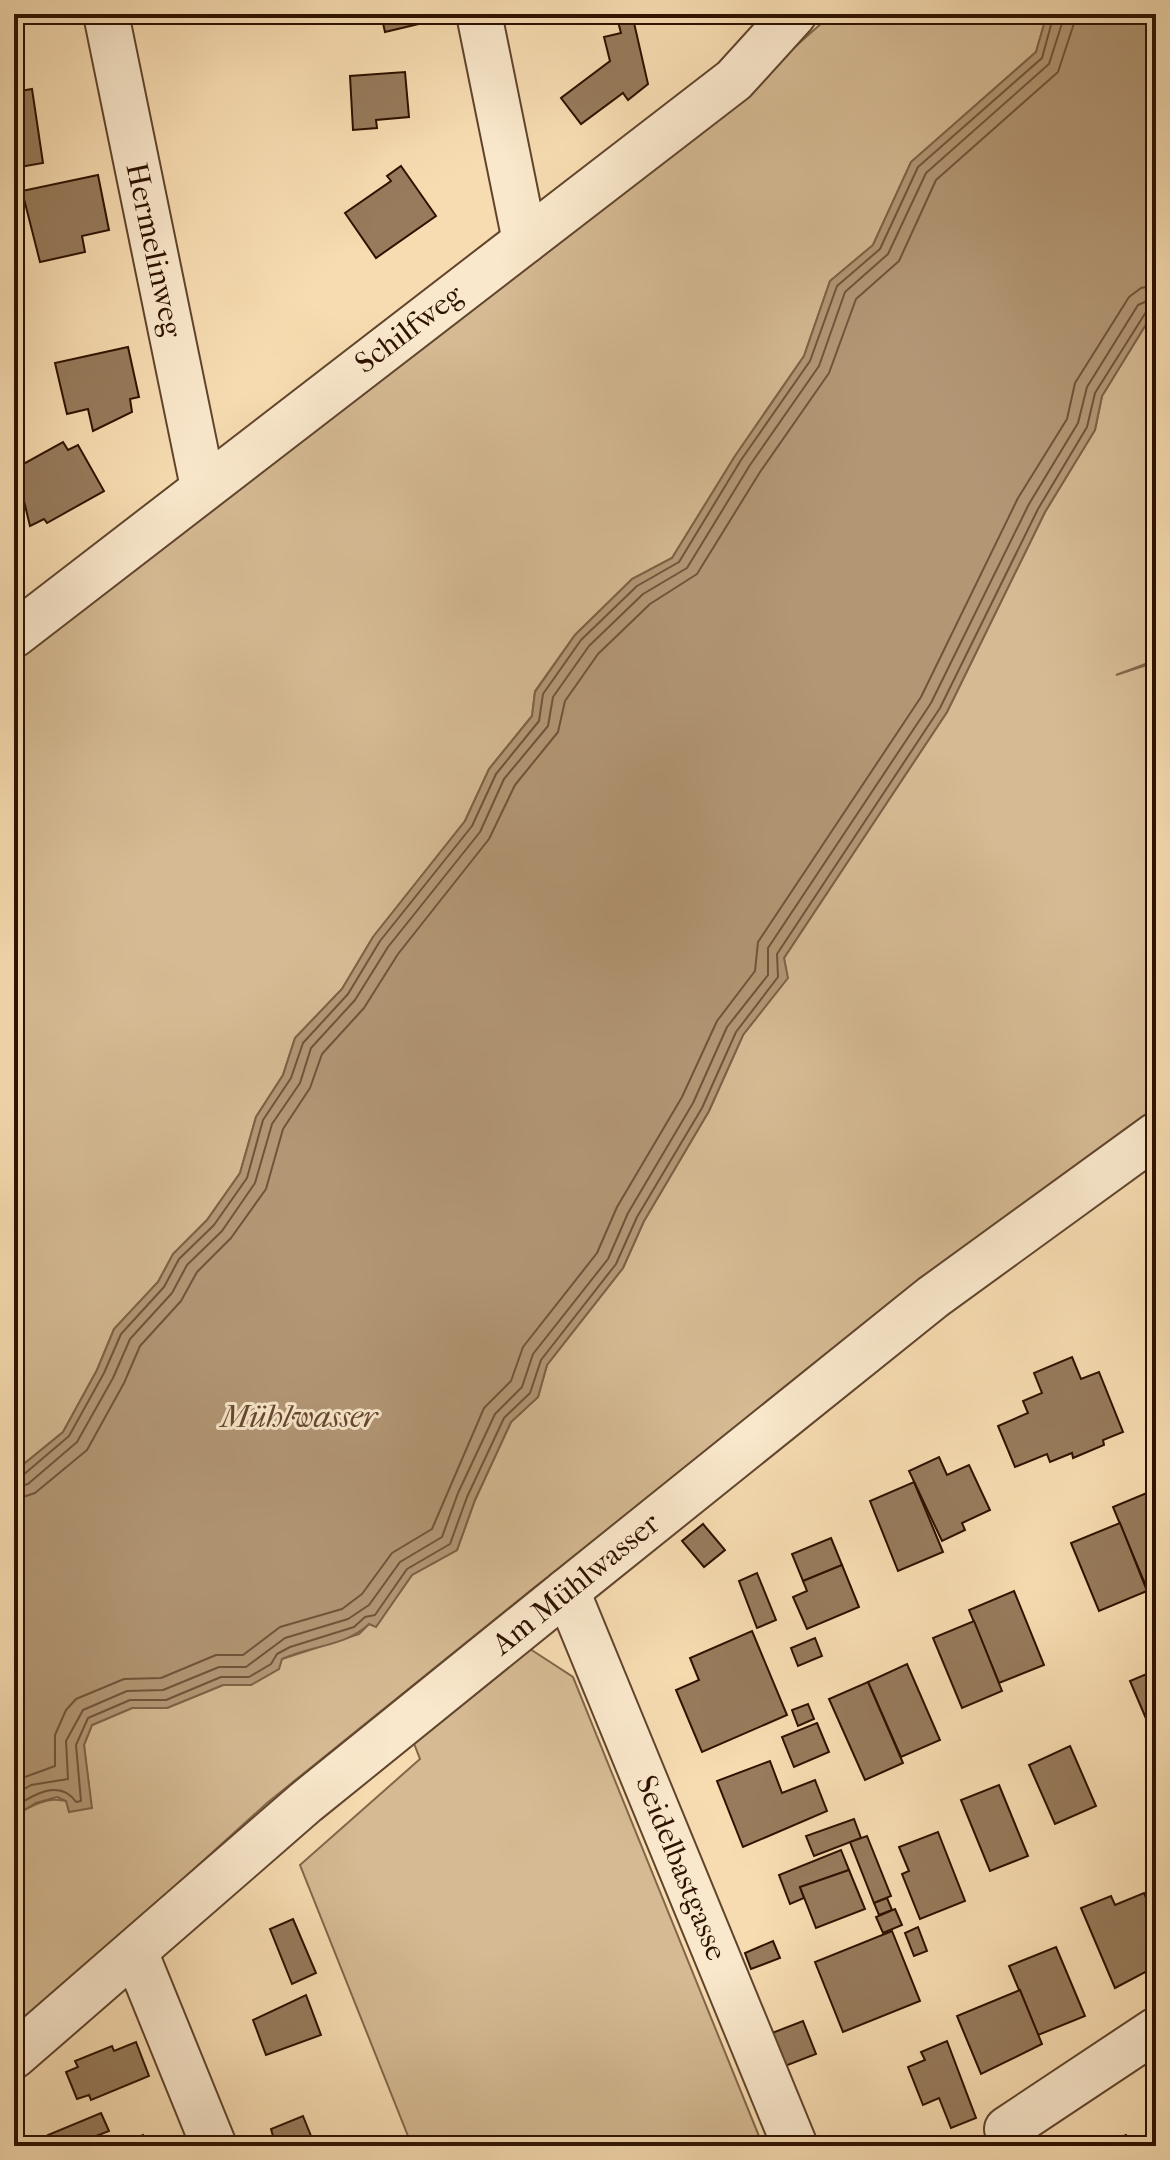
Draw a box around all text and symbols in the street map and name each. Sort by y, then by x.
street label: Hermelinweg [118,160,190,341]
street label: Schilfweg [348,277,470,381]
water label: Mühlwasser [219,1398,380,1435]
street label: Am Mühlwasser [484,1506,667,1663]
street label: Seidelbastgasse [628,1770,734,1966]

